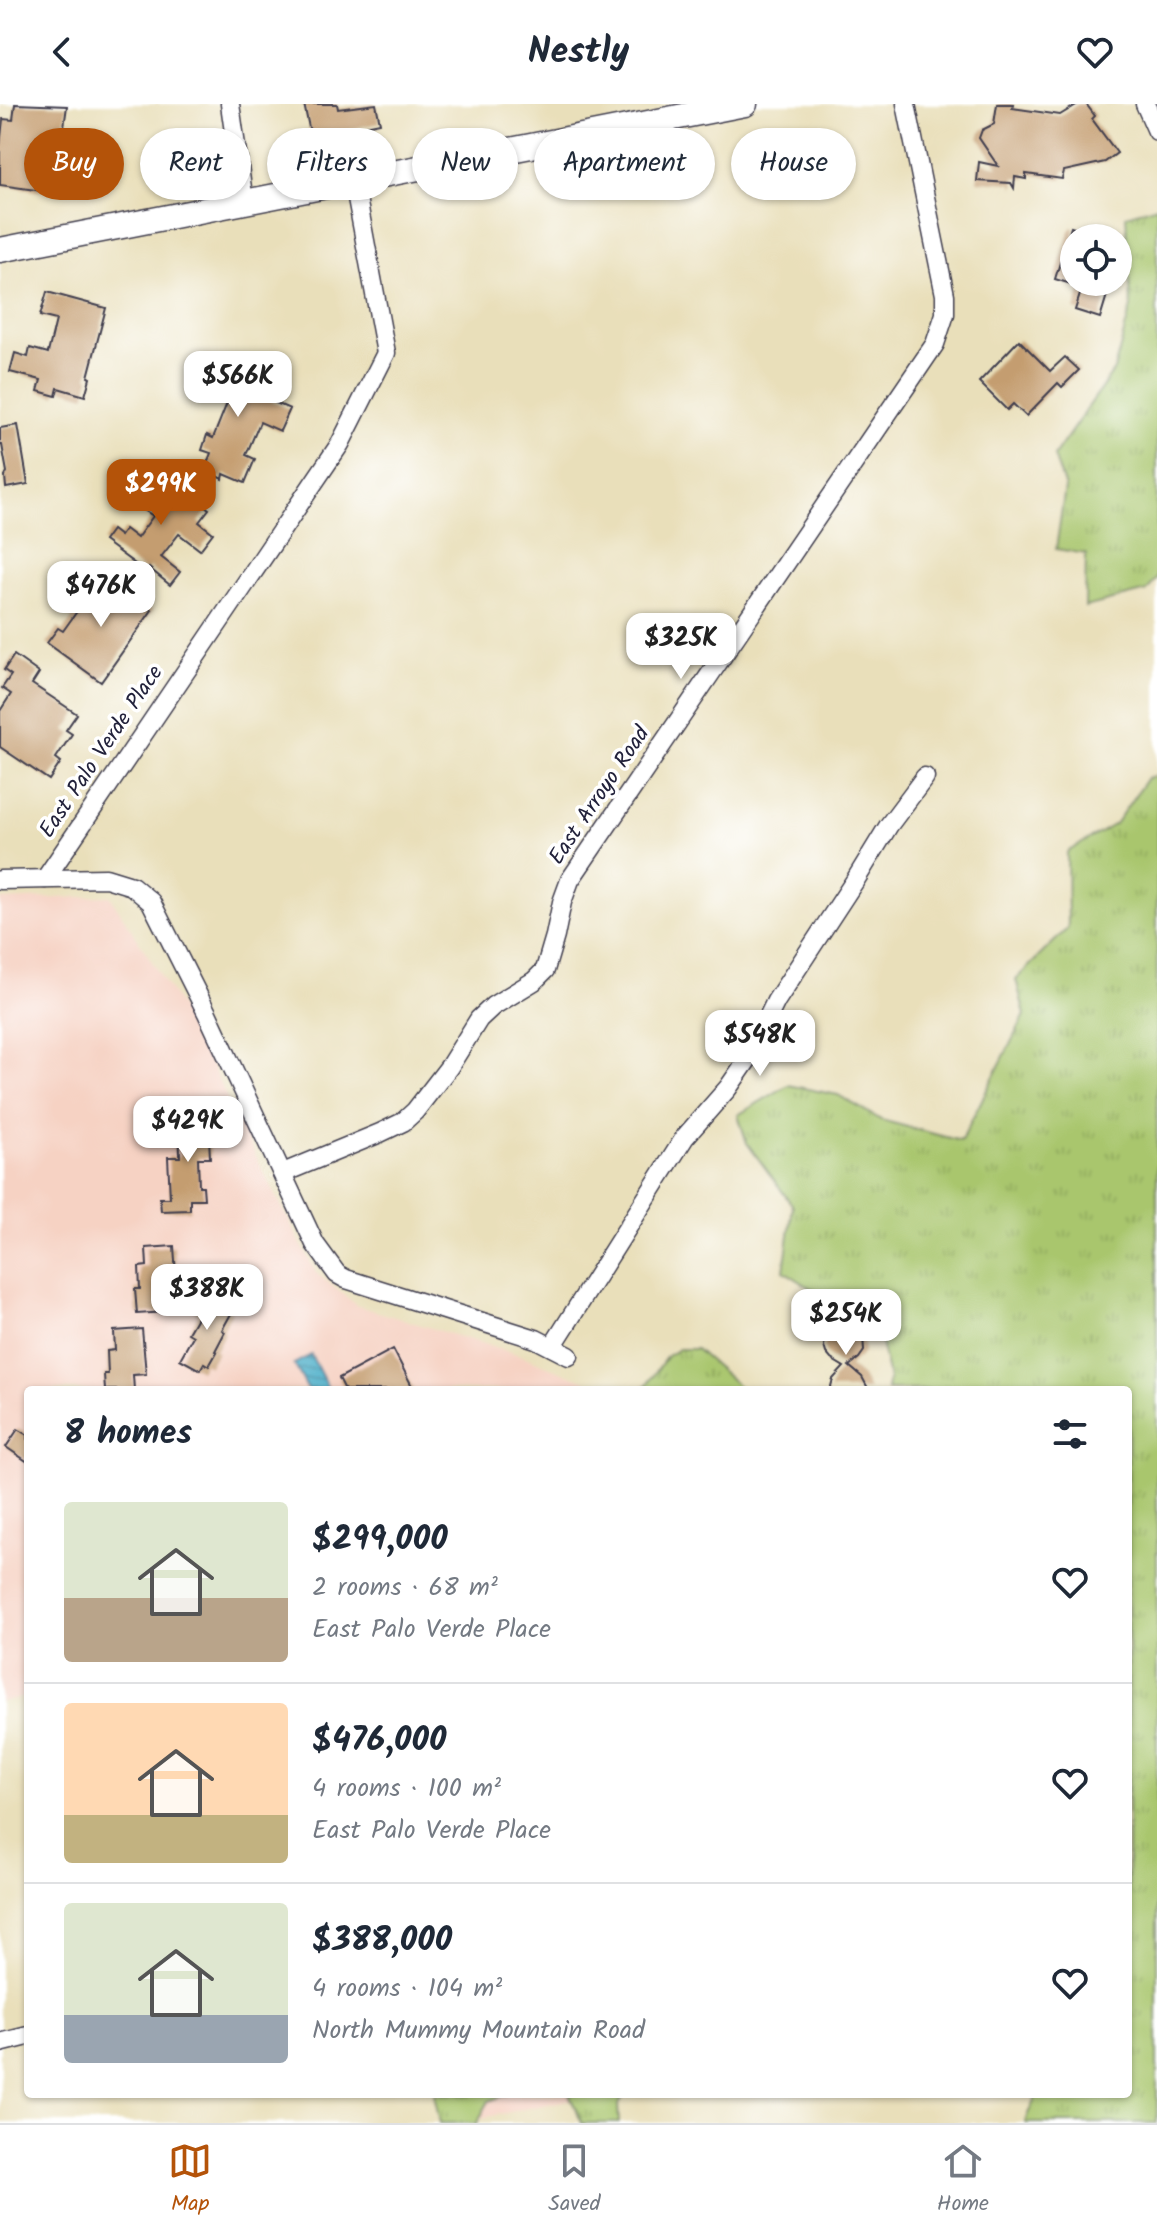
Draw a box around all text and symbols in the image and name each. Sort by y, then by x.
text: Nestly [528,24,629,81]
icon: back [40,30,84,74]
icon: heart [1073,30,1117,74]
chip: Buy [24,128,124,200]
chip: Rent [140,128,251,200]
chip: Filters [267,128,396,200]
chip: New [412,128,518,200]
chip: Apartment [534,128,715,200]
chip: House [731,128,856,200]
map controls [1060,224,1132,296]
button: locate [1060,224,1132,296]
pin: $566K [182,351,294,419]
text: $566K [202,356,274,398]
pin: $299K [105,459,217,527]
text: $299K [125,464,197,506]
pin: $476K [45,561,157,629]
text: $476K [65,566,137,608]
pin: $325K [625,613,737,681]
text: $325K [644,618,718,660]
street label: East Palo Verde Place [31,658,173,846]
street label: East Arroyo Road [540,719,660,873]
pin: $548K [704,1010,816,1078]
text: $548K [723,1015,797,1057]
pin: $429K [132,1096,244,1164]
text: $429K [151,1101,225,1143]
pin: $388K [151,1264,263,1332]
text: $388K [169,1269,245,1311]
pin: $254K [790,1289,902,1357]
text: $254K [809,1294,883,1336]
text: 8 homes [64,1407,192,1461]
icon: filters [1048,1412,1092,1456]
text: $299,000 [312,1513,448,1567]
icon: home [128,1534,224,1630]
icon: heart [1048,1560,1092,1604]
text: 2 rooms · 68 m² [312,1567,498,1609]
text: East Palo Verde Place [312,1609,551,1651]
text: $476,000 [312,1714,446,1768]
icon: home [128,1735,224,1831]
icon: heart [1048,1761,1092,1805]
text: 4 rooms · 100 m² [312,1768,501,1810]
text: East Palo Verde Place [312,1810,551,1852]
text: $388,000 [312,1914,452,1968]
icon: home [128,1935,224,2031]
icon: heart [1048,1961,1092,2005]
text: 4 rooms · 104 m² [312,1968,502,2010]
text: North Mummy Mountain Road [312,2010,645,2052]
tab: Map [168,2139,212,2222]
tab: Saved [548,2139,601,2222]
tab: Home [937,2139,989,2222]

